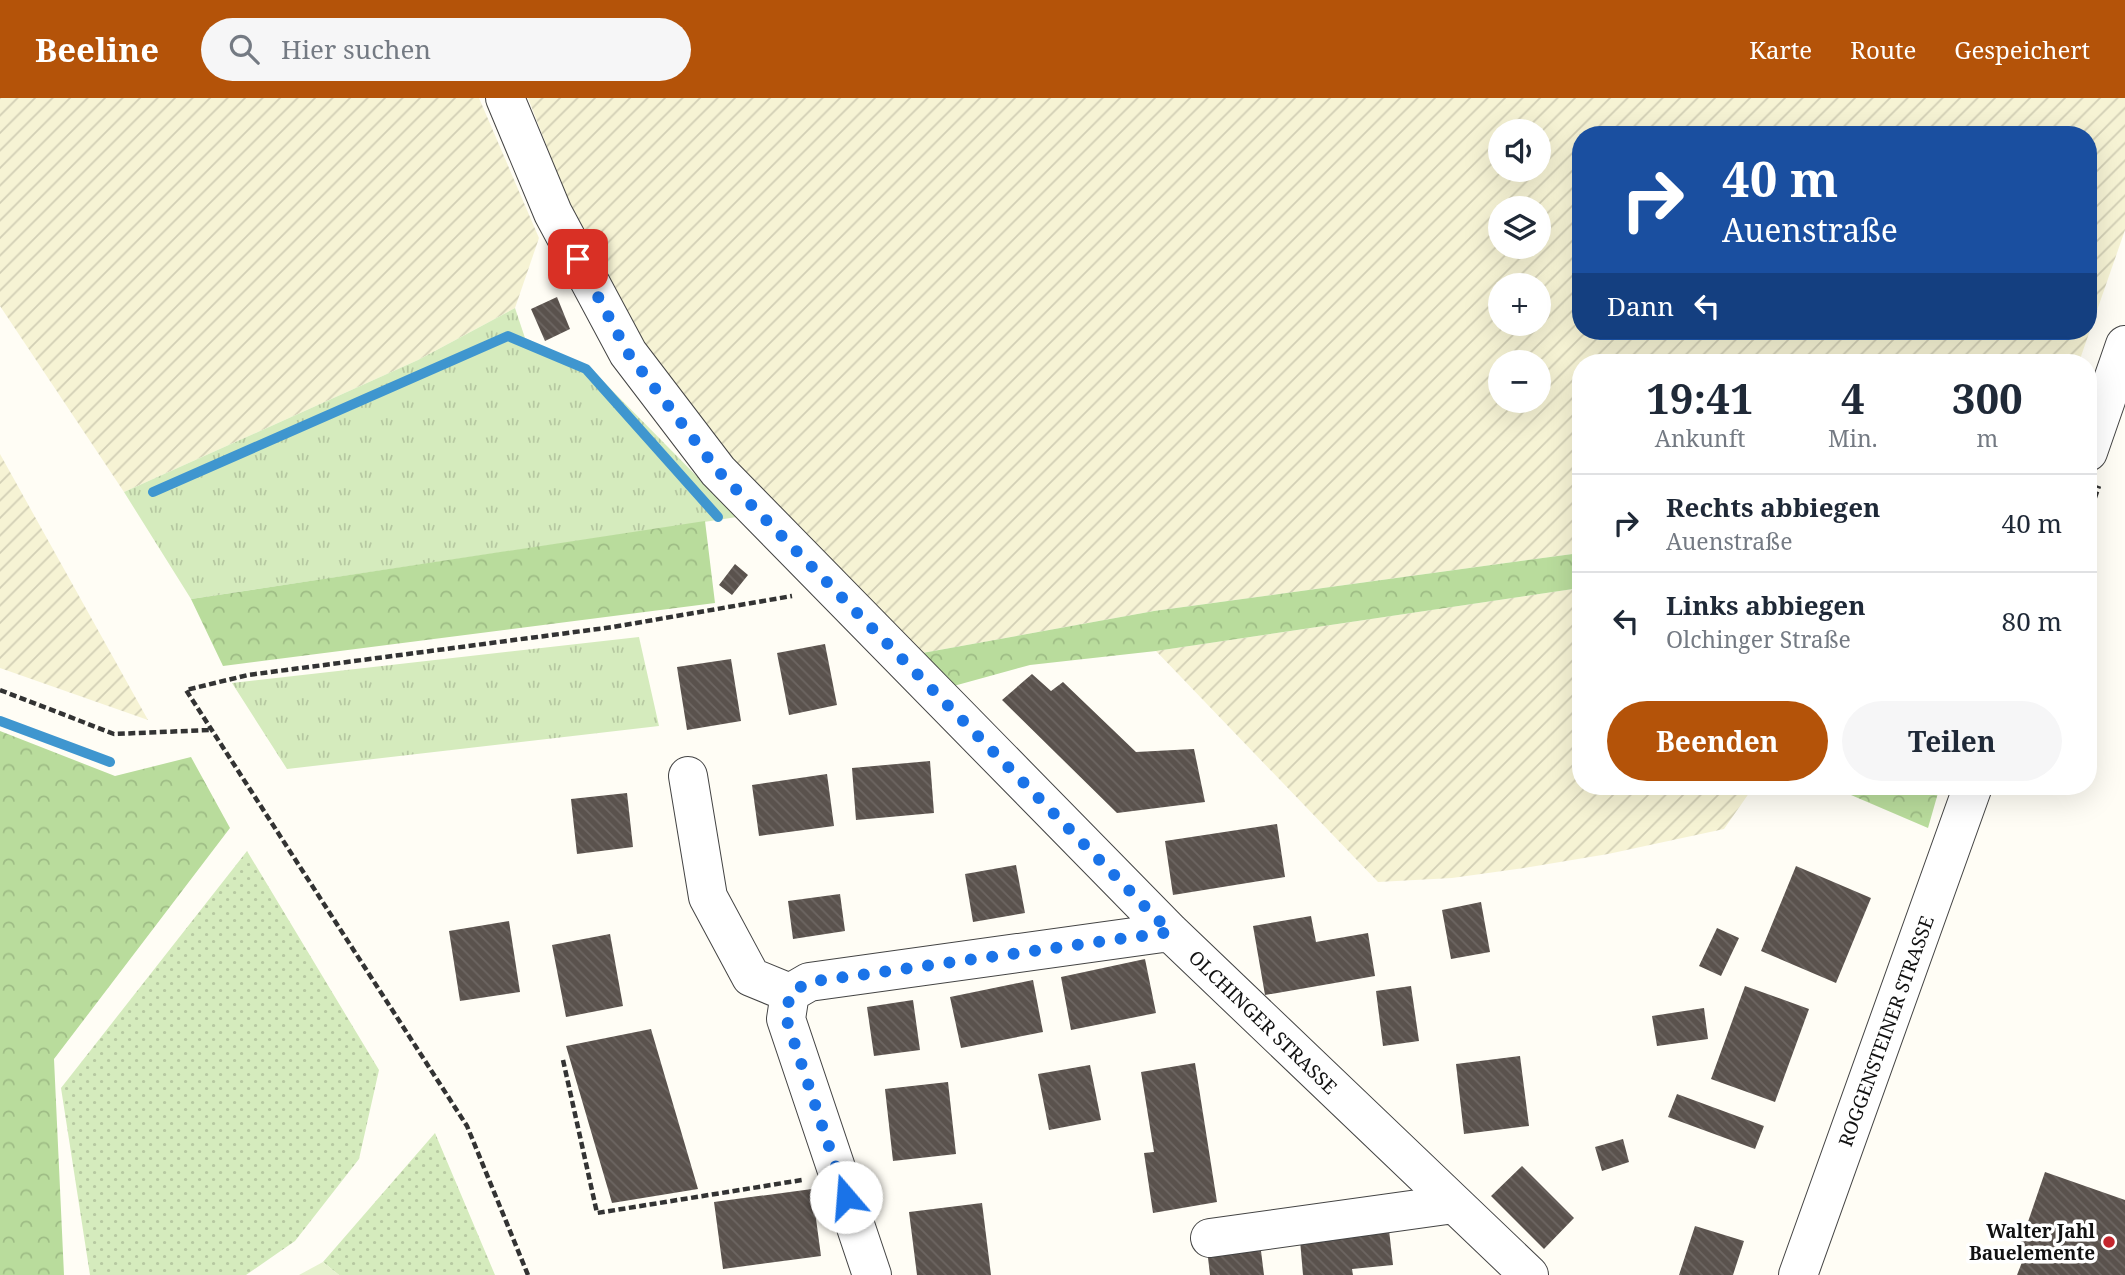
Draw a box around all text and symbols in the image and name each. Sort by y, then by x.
search box [201,18,691,81]
text: Beeline [35,27,159,72]
icon: search [225,30,263,68]
text: Hier suchen [281,31,431,67]
text: Karte [1749,33,1812,66]
text: Route [1850,33,1916,66]
text: Gespeichert [1954,33,2090,66]
map controls [1488,119,1551,413]
button: sound [1488,119,1551,182]
text: 40 m [1722,145,1838,211]
icon: right [1607,154,1698,245]
button: layers [1488,196,1551,259]
text: Auenstraße [1722,208,1898,251]
pin [548,229,608,289]
icon: arrive [559,240,597,278]
button: + [1488,273,1551,336]
icon: left [1688,287,1726,325]
text: Dann [1607,288,1674,324]
button: − [1488,350,1551,413]
text: 19:41 [1646,369,1754,426]
text: 4 [1841,369,1865,426]
text: 300 [1952,369,2023,426]
text: Ankunft [1655,422,1745,454]
text: Min. [1828,422,1878,454]
text: m [1976,422,1998,454]
text: Rechts abbiegen [1666,489,1880,525]
icon: right [1607,504,1645,542]
text: 40 m [2002,505,2062,541]
text: Auenstraße [1666,525,1792,557]
text: Links abbiegen [1666,587,1865,623]
icon: left [1607,602,1645,640]
text: 80 m [2002,603,2062,639]
text: Olchinger Straße [1666,623,1851,655]
button: Beenden [1607,701,1828,781]
button: Teilen [1842,701,2062,781]
street label: ROGGENSTEINER STRASSE [1832,912,1940,1150]
street label: OLCHINGER STRASSE [1183,944,1343,1100]
position arrow [809,1160,883,1234]
place label: Walter Jahl Bauelemente [1969,1218,2095,1266]
marker: Walter Jahl Bauelemente [2101,1234,2117,1250]

